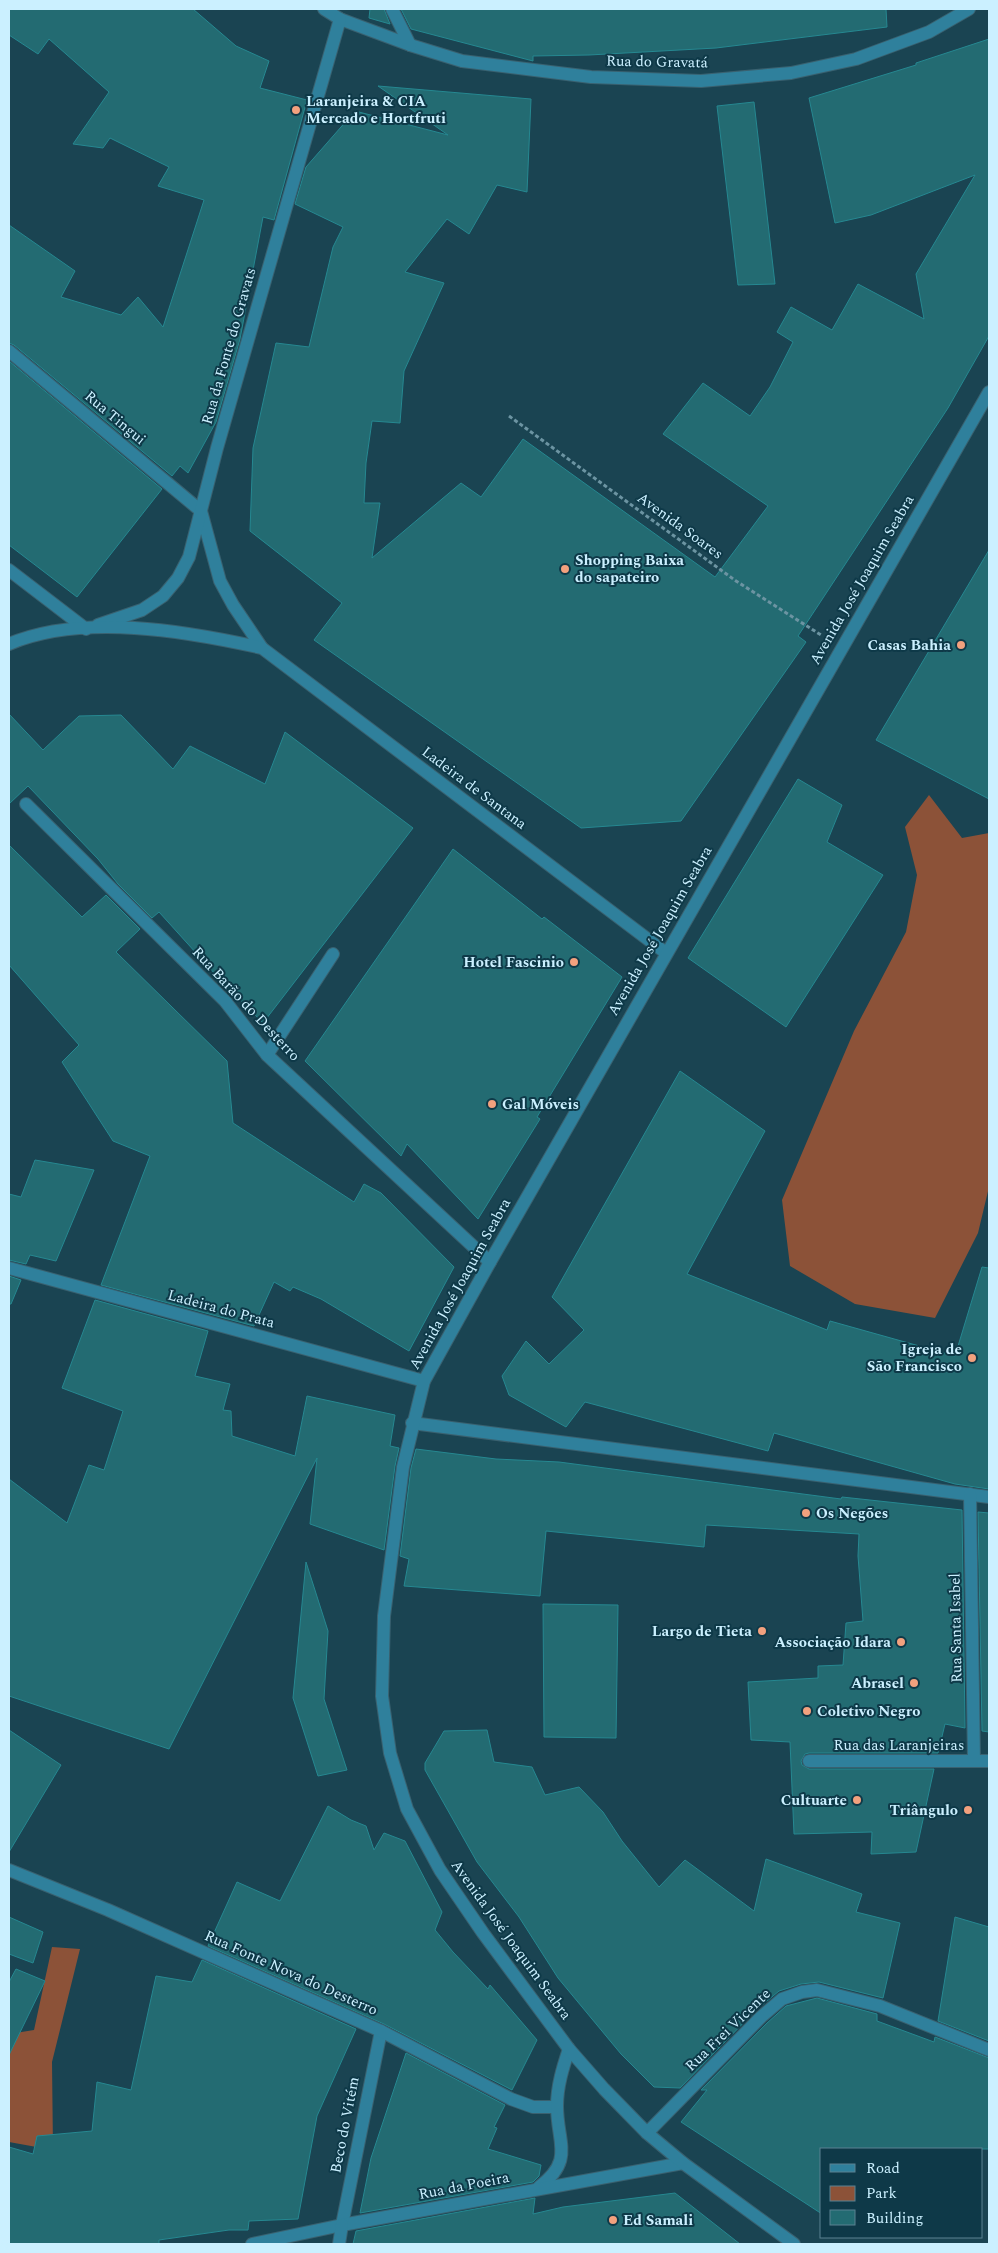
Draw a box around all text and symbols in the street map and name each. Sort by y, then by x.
street label: Rua do Gravatá [606,50,709,74]
place label: Laranjeira & CIA Mercado e Hortfruti [306,90,446,130]
marker: Laranjeira & CIA Mercado e Hortfruti [290,104,302,116]
street label: Rua da Fonte do Gravats [196,265,262,427]
street label: Rua Tingui [79,385,151,451]
street label: Avenida Soares [632,487,728,565]
street label: Avenida José Joaquim Seabra [804,490,921,669]
place label: Shopping Baixa do sapateiro [575,549,684,589]
marker: Shopping Baixa do sapateiro [559,563,571,575]
place label: Casas Bahia [868,634,951,657]
marker: Casas Bahia [955,639,967,651]
street label: Ladeira de Santana [416,741,532,836]
street label: Avenida José Joaquim Seabra [602,841,719,1020]
street label: Rua Barão do Desterro [186,941,306,1067]
place label: Hotel Fascinio [463,951,564,974]
marker: Hotel Fascinio [568,956,580,968]
place label: Gal Móveis [502,1093,579,1116]
marker: Gal Móveis [486,1098,498,1110]
street label: Avenida José Joaquim Seabra [403,1193,517,1374]
street label: Ladeira do Prata [165,1284,278,1335]
place label: Igreja de São Francisco [867,1338,962,1378]
marker: Igreja de São Francisco [966,1352,978,1364]
place label: Os Negões [816,1502,888,1525]
marker: Os Negões [800,1507,812,1519]
street label: Rua Santa Isabel [944,1573,968,1683]
place label: Largo de Tieta [652,1620,752,1643]
marker: Largo de Tieta [756,1625,768,1637]
place label: Associação Idara [774,1631,891,1654]
marker: Associação Idara [895,1636,907,1648]
place label: Abrasel [851,1672,904,1695]
marker: Abrasel [908,1677,920,1689]
place label: Coletivo Negro [817,1700,920,1723]
marker: Coletivo Negro [801,1705,813,1717]
street label: Rua das Laranjeiras [834,1734,964,1757]
place label: Cultuarte [781,1789,847,1812]
marker: Cultuarte [851,1794,863,1806]
place label: Triângulo [889,1799,958,1822]
marker: Triângulo [962,1804,974,1816]
street label: Avenida José Joaquim Seabra [445,1855,577,2025]
street label: Rua Fonte Nova do Desterro [201,1924,381,2022]
street label: Rua Frei Vicente [680,1983,776,2077]
street label: Beco do Vitém [324,2075,366,2175]
legend [820,2148,983,2238]
text: Road [866,2157,900,2180]
street label: Rua da Poeira [417,2166,512,2206]
text: Park [866,2182,897,2205]
text: Building [866,2207,923,2230]
place label: Ed Samali [623,2209,693,2232]
marker: Ed Samali [607,2214,619,2226]

